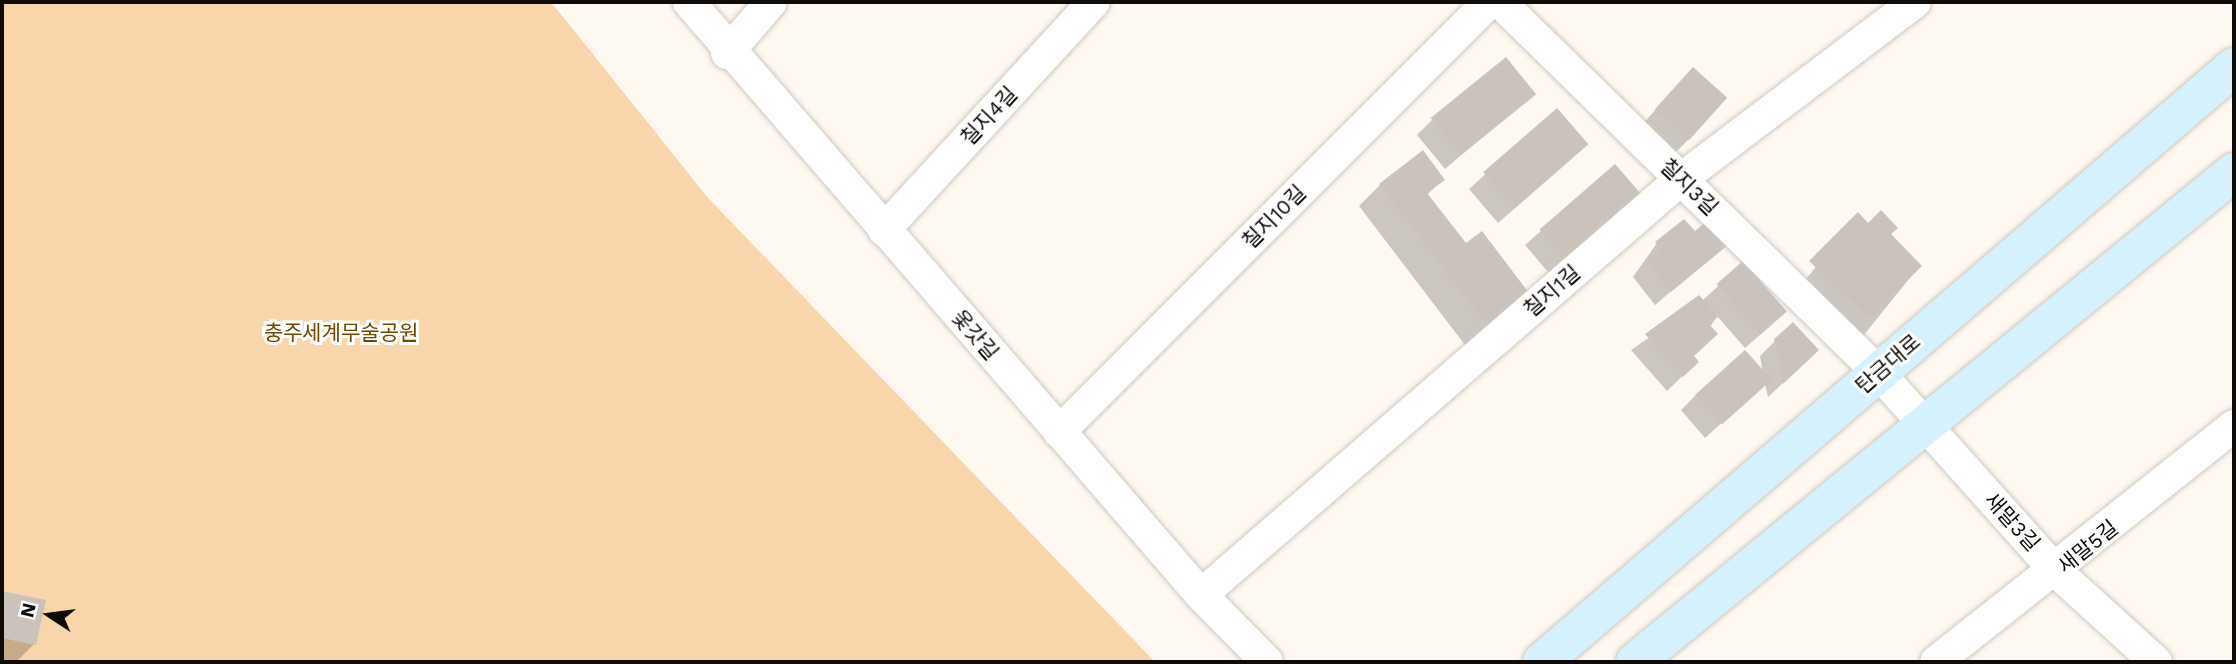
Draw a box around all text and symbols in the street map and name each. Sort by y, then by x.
street label: 칠지4길 [956,82,1022,150]
street label: 칠지3길 [1655,154,1723,220]
street label: 칠지10길 [1237,180,1311,254]
street label: 칠지1길 [1519,260,1585,322]
street label: 옻갓길 [946,305,1004,365]
park label: 충주세계무술공원 [264,320,418,346]
street label: 탄금대로 [1851,329,1925,399]
street label: 새말3길 [1979,487,2045,557]
street label: 새말5길 [2053,515,2123,579]
north arrow [14,580,84,650]
text: N [15,601,41,620]

